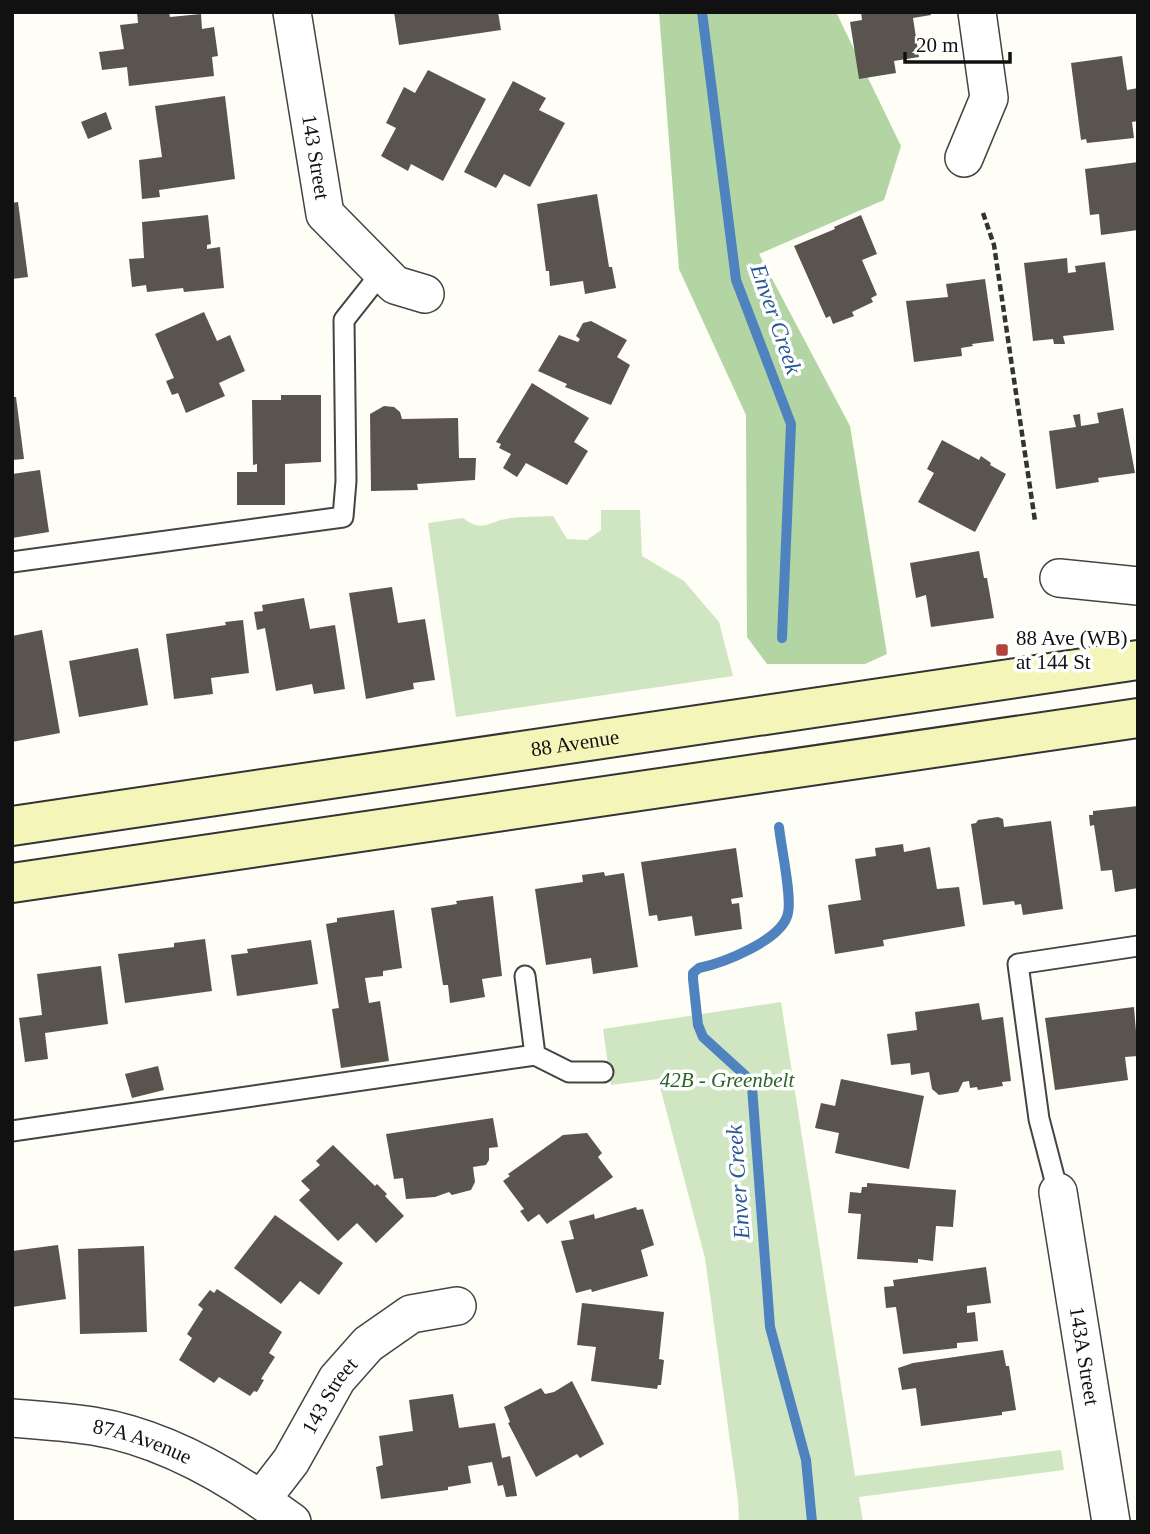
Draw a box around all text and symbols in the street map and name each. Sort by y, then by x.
scale bar [905,21,1010,65]
text: 20 m [916,33,959,57]
street label: 143 Street [297,113,334,201]
water label: Enver Creek [745,260,807,378]
place label: 88 Ave (WB) at 144 St [1016,626,1128,674]
marker: 88 Ave (WB) at 144 St [994,642,1010,658]
street label: 88 Avenue [529,725,621,761]
park label: 42B - Greenbelt [660,1068,795,1092]
water label: Enver Creek [721,1123,755,1241]
street label: 143A Street [1065,1305,1104,1407]
street label: 143 Street [297,1352,362,1438]
street label: 87A Avenue [91,1414,196,1469]

